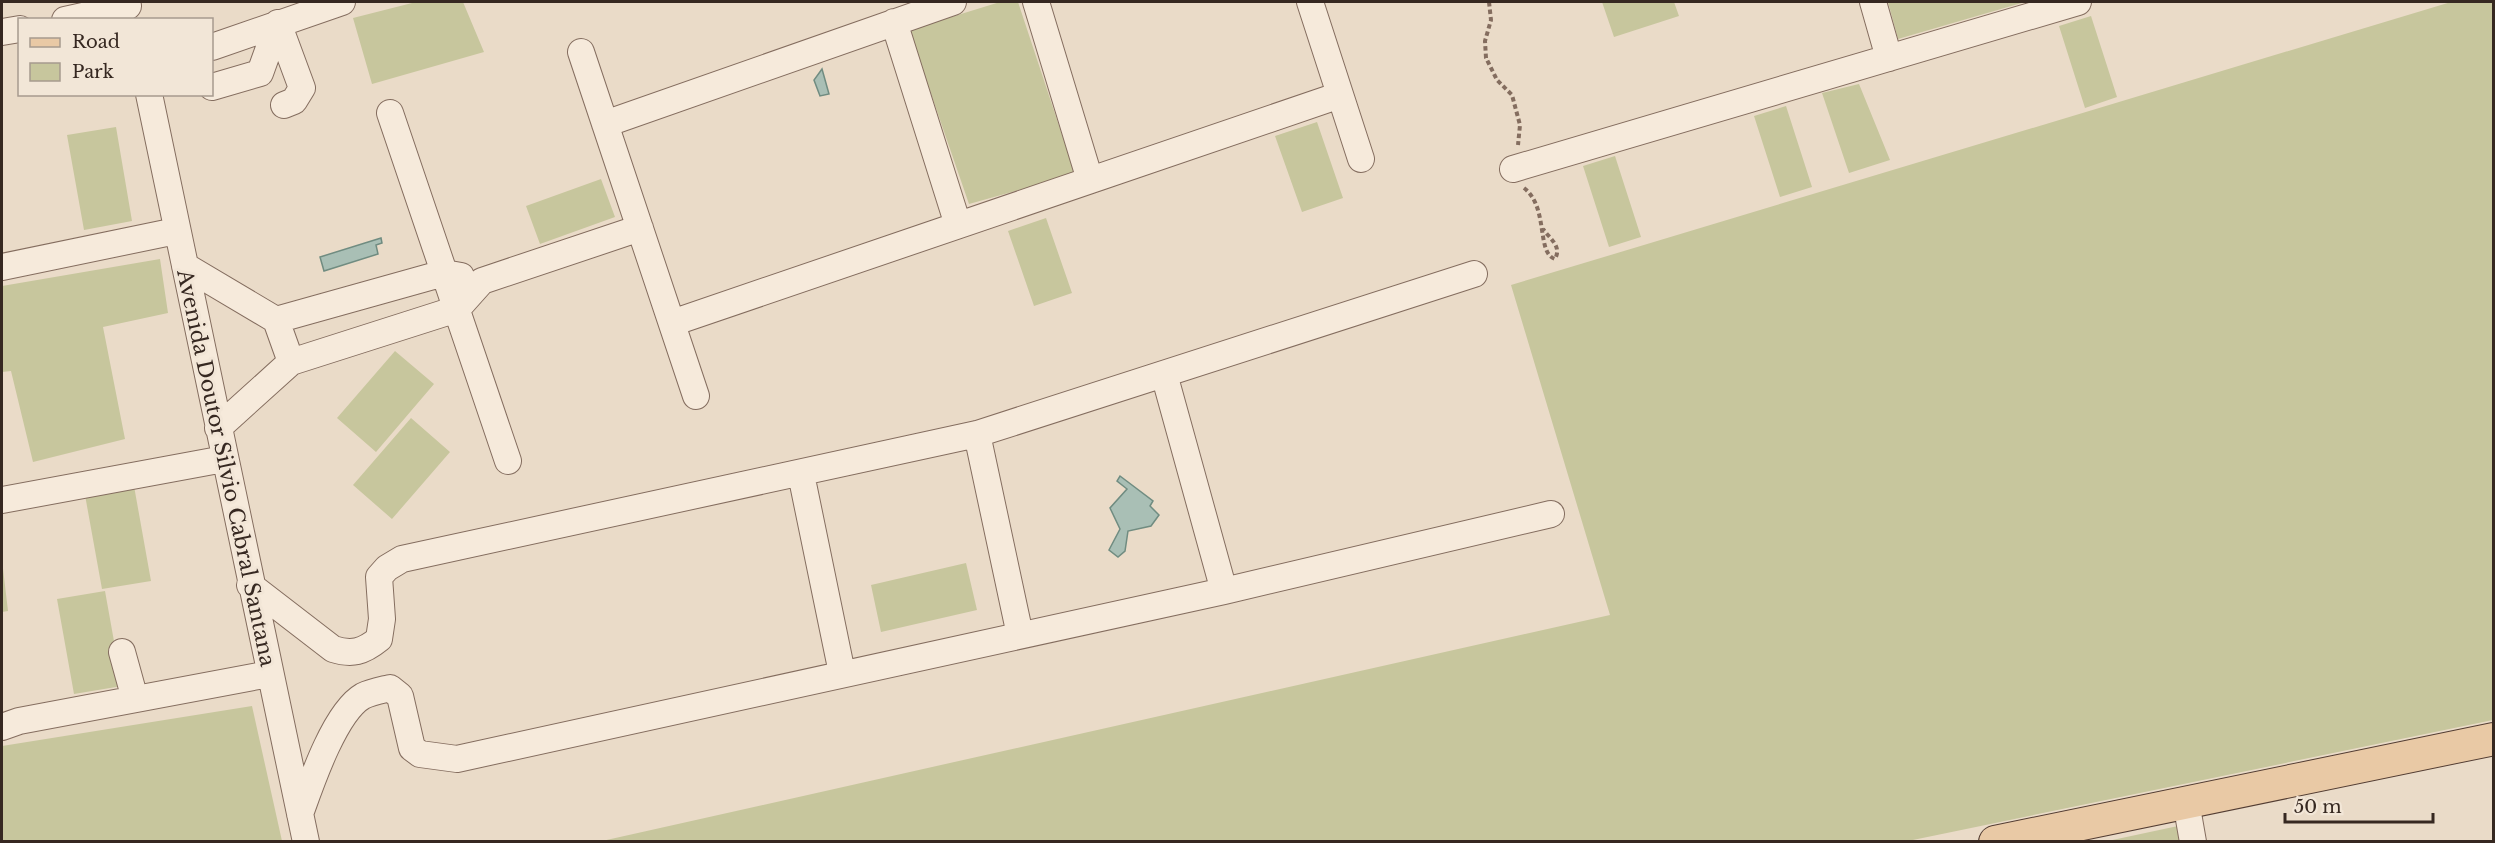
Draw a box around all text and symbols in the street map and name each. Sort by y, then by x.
legend [18,18,213,96]
text: Road [72,31,120,53]
text: Park [72,61,114,83]
street label: Avenida Doutor Silvio Cabral Santana [171,266,281,669]
scale bar [2285,786,2434,824]
text: 50 m [2294,796,2342,818]

